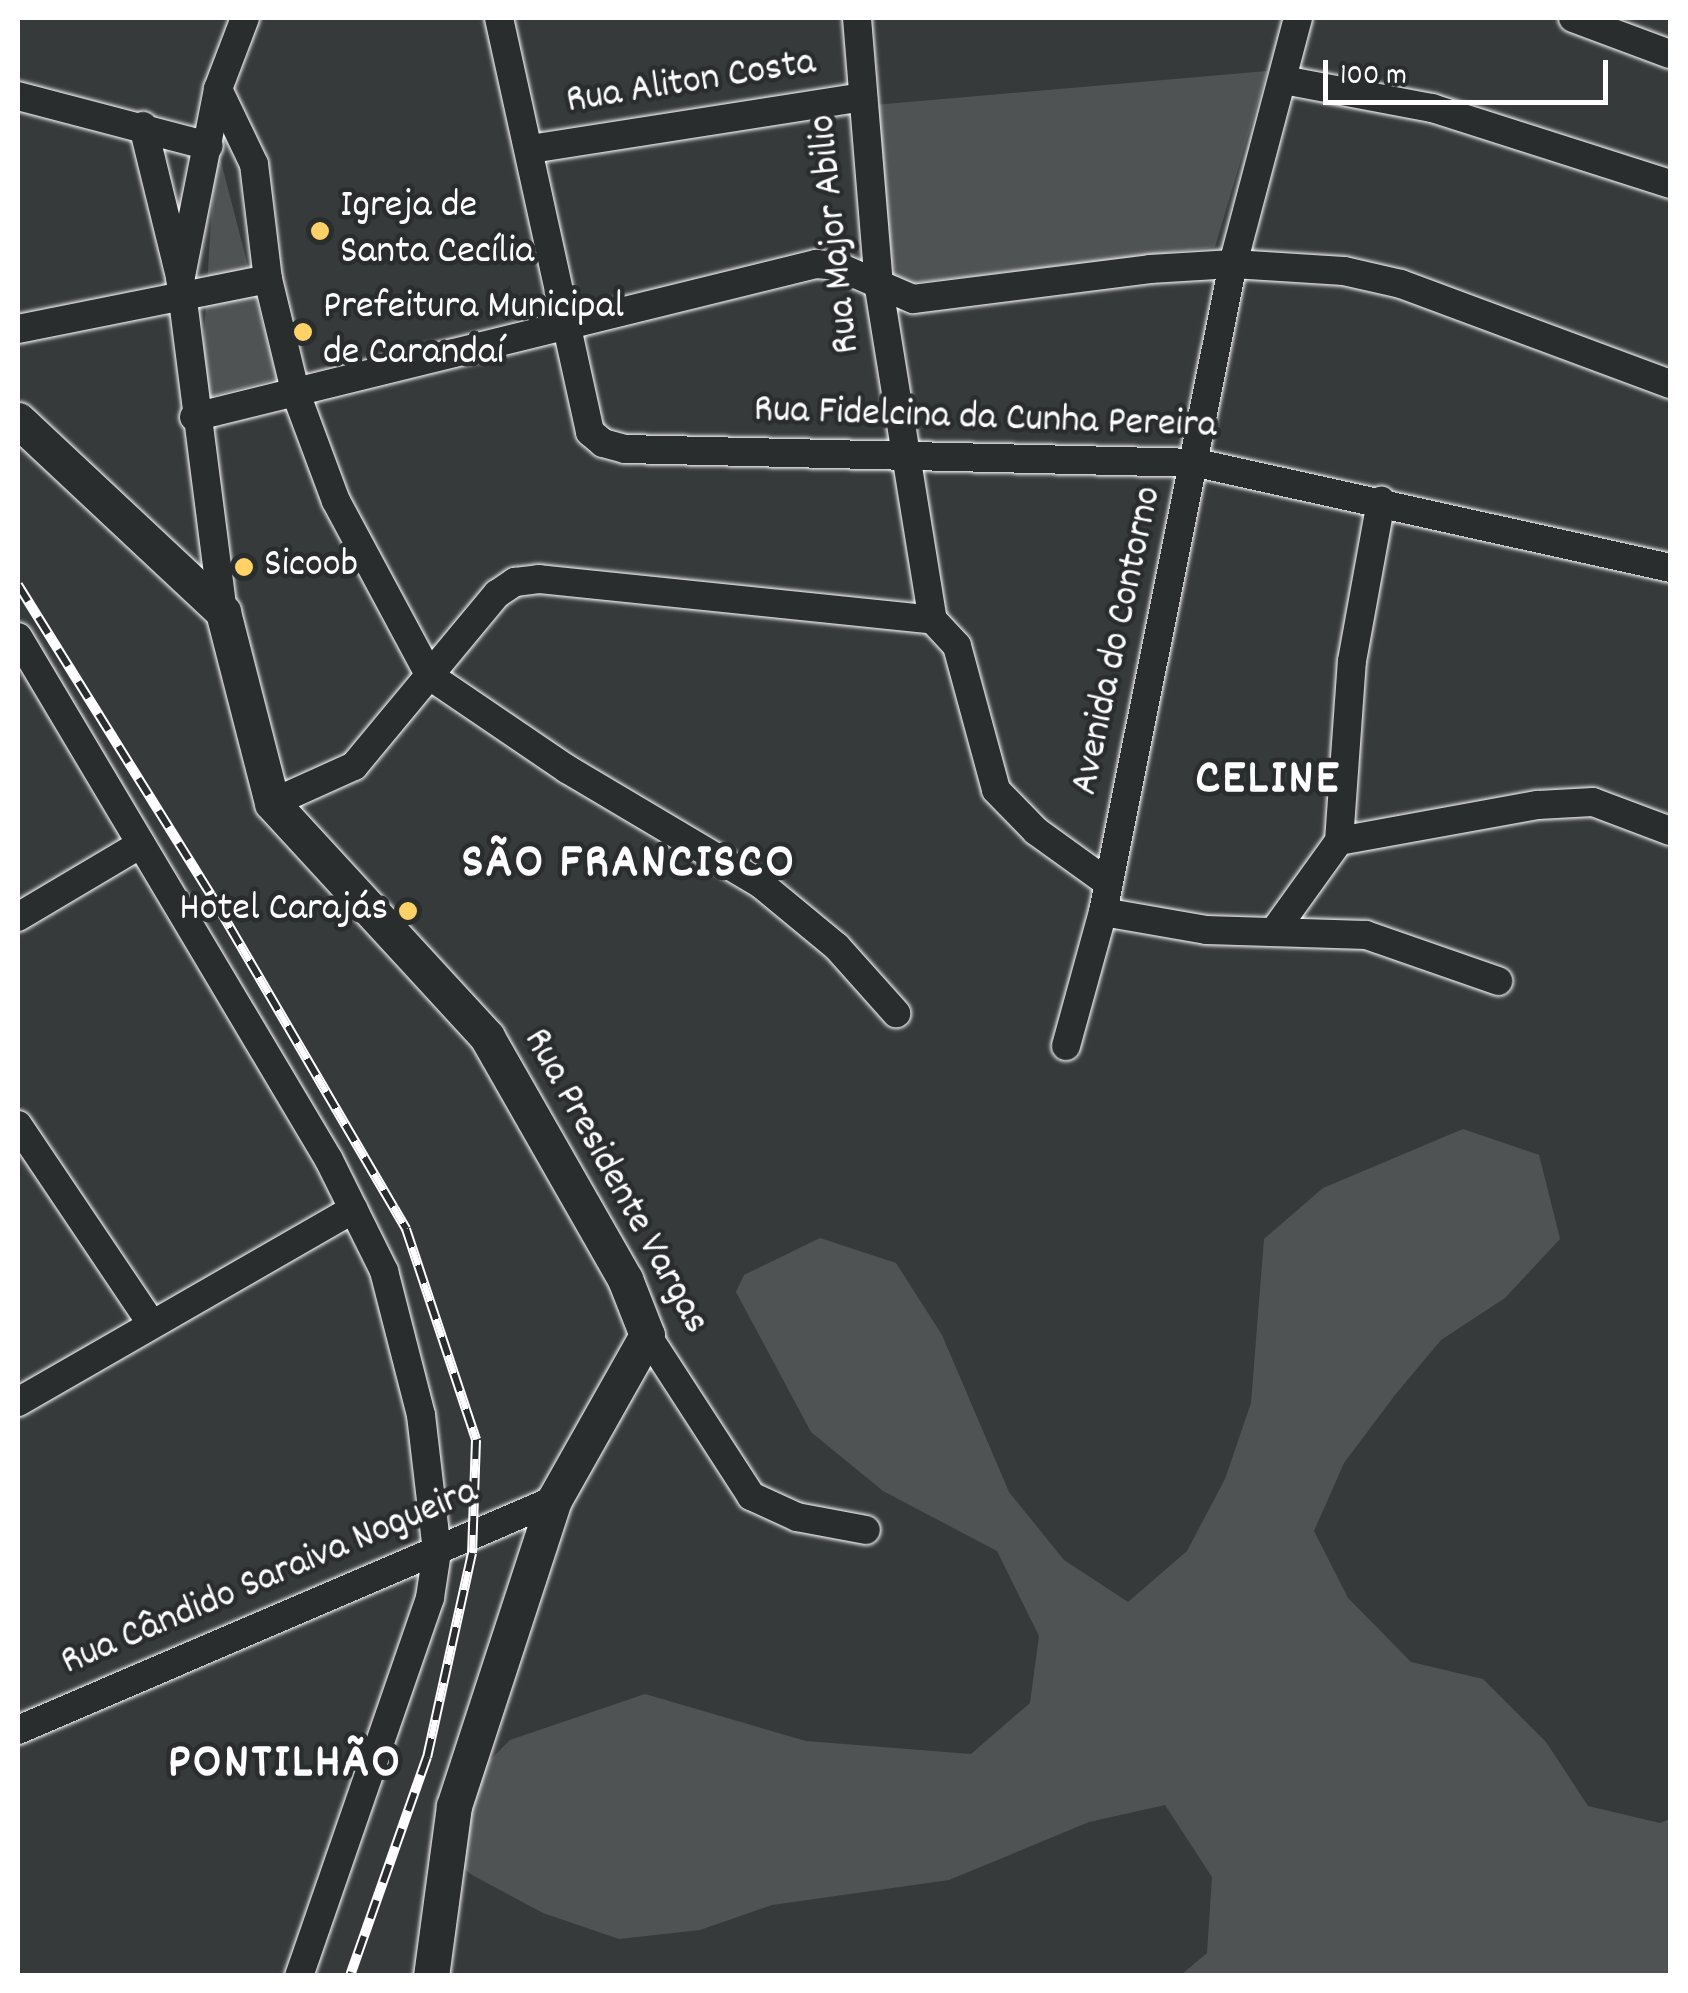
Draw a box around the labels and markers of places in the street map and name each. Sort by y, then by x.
place label: Igreja de Santa Cecília [340,184,534,278]
marker: Igreja de Santa Cecília [309,220,331,242]
place label: Prefeitura Municipal de Carandaí [323,285,624,379]
marker: Prefeitura Municipal de Carandaí [292,321,314,343]
place label: Sicoob [264,543,358,591]
marker: Sicoob [233,556,255,578]
place label: Hotel Carajás [179,887,388,935]
marker: Hotel Carajás [397,900,419,922]

